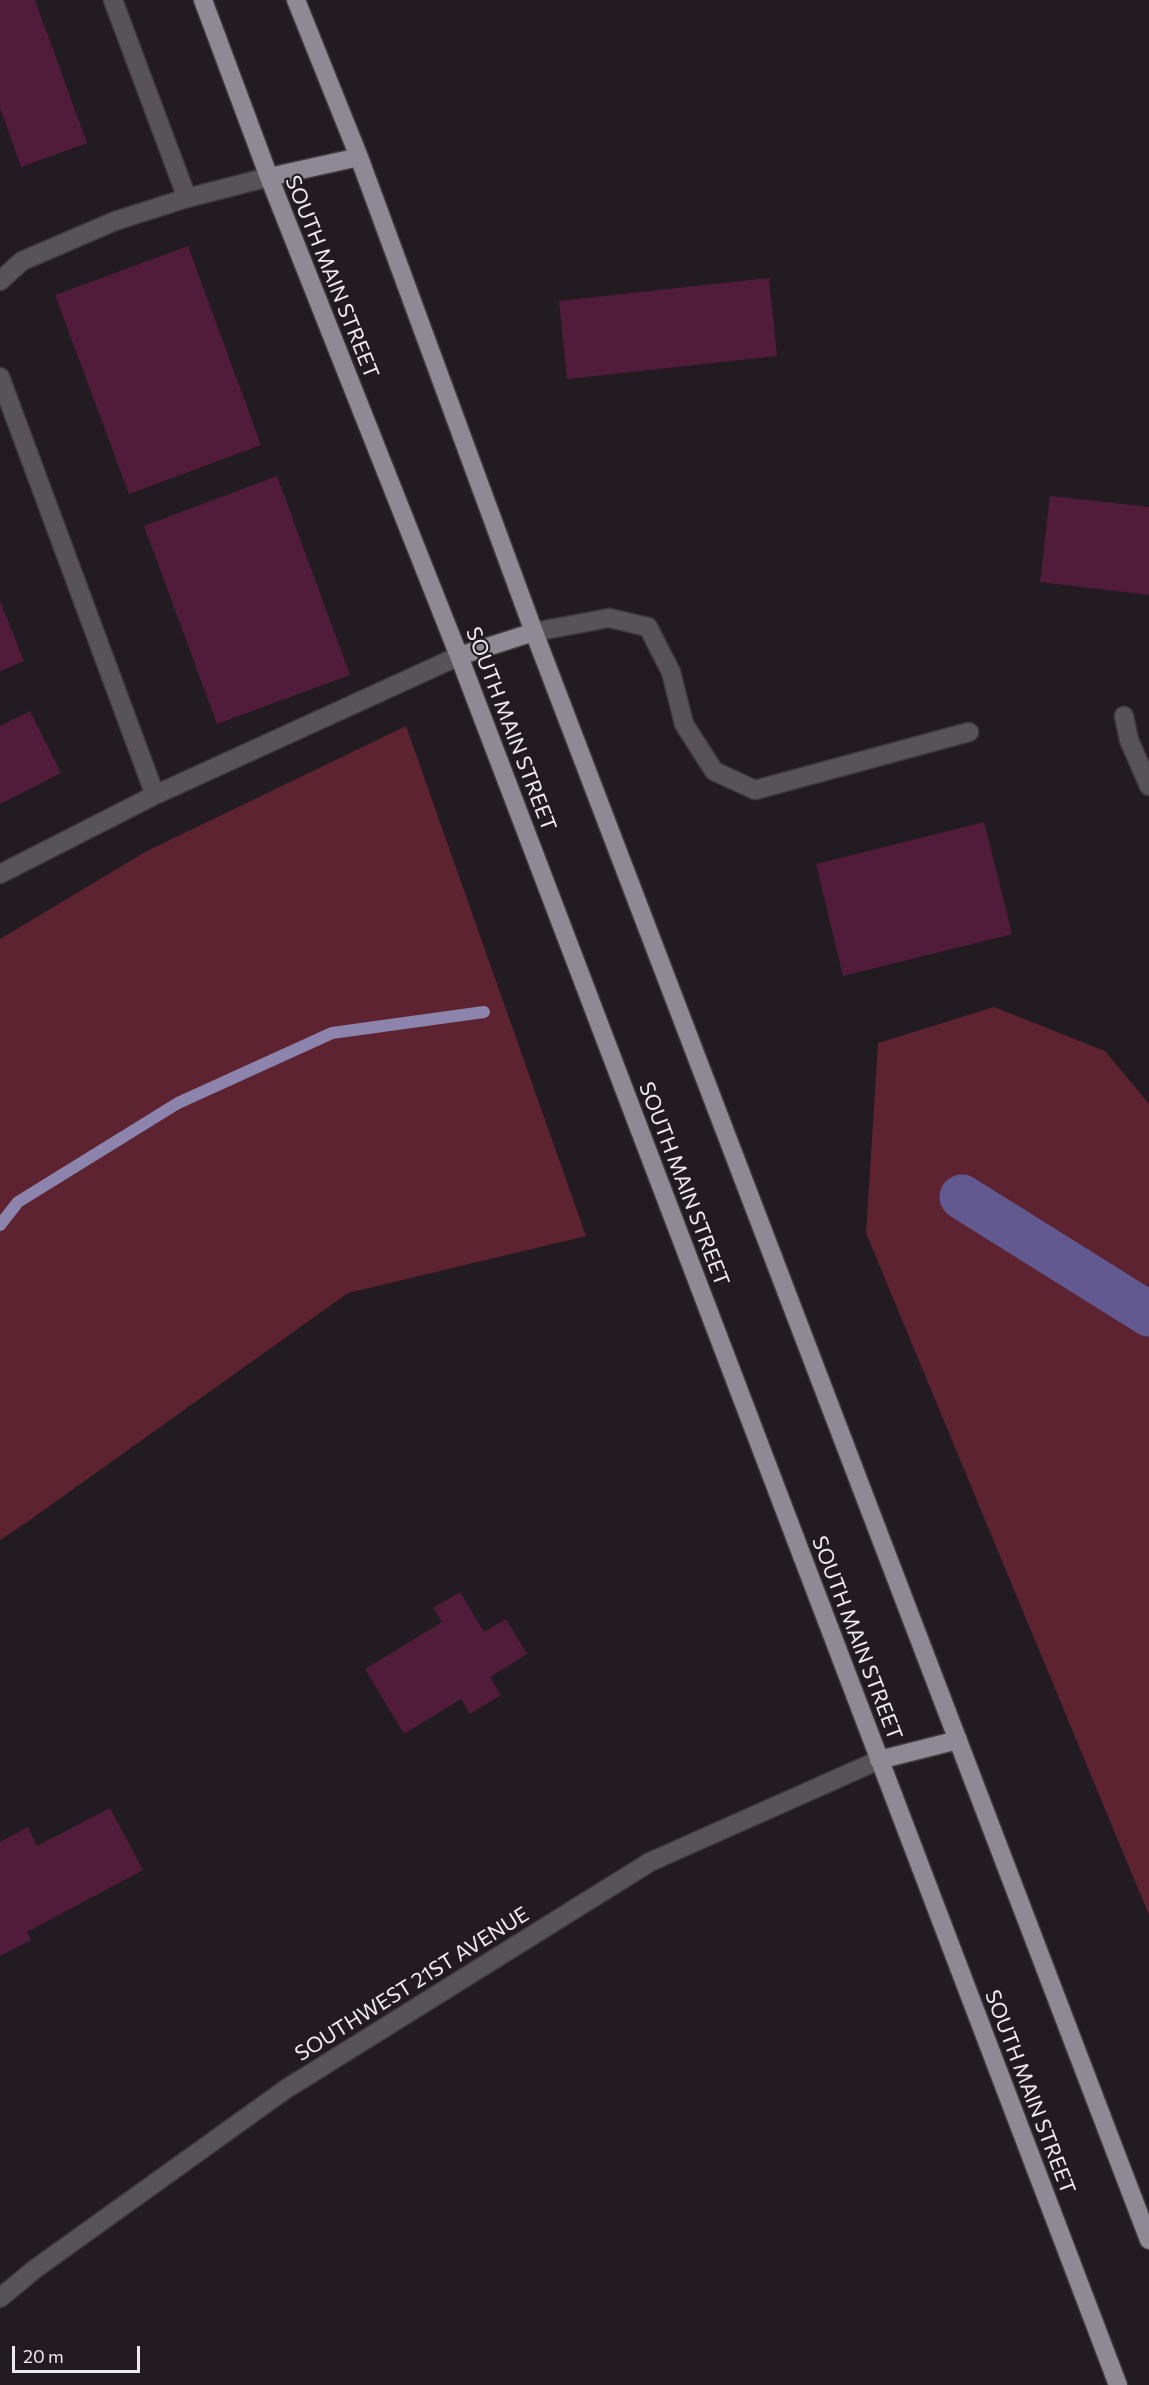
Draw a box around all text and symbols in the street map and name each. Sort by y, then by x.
street label: SOUTH MAIN STREET [280,172,384,382]
street label: SOUTH MAIN STREET [460,624,562,834]
street label: SOUTH MAIN STREET [633,1079,735,1289]
street label: SOUTH MAIN STREET [806,1533,908,1743]
street label: SOUTHWEST 21ST AVENUE [290,1901,534,2067]
street label: SOUTH MAIN STREET [979,1987,1081,2197]
scale bar [15,2334,142,2372]
text: 20 m [23,2345,64,2367]

